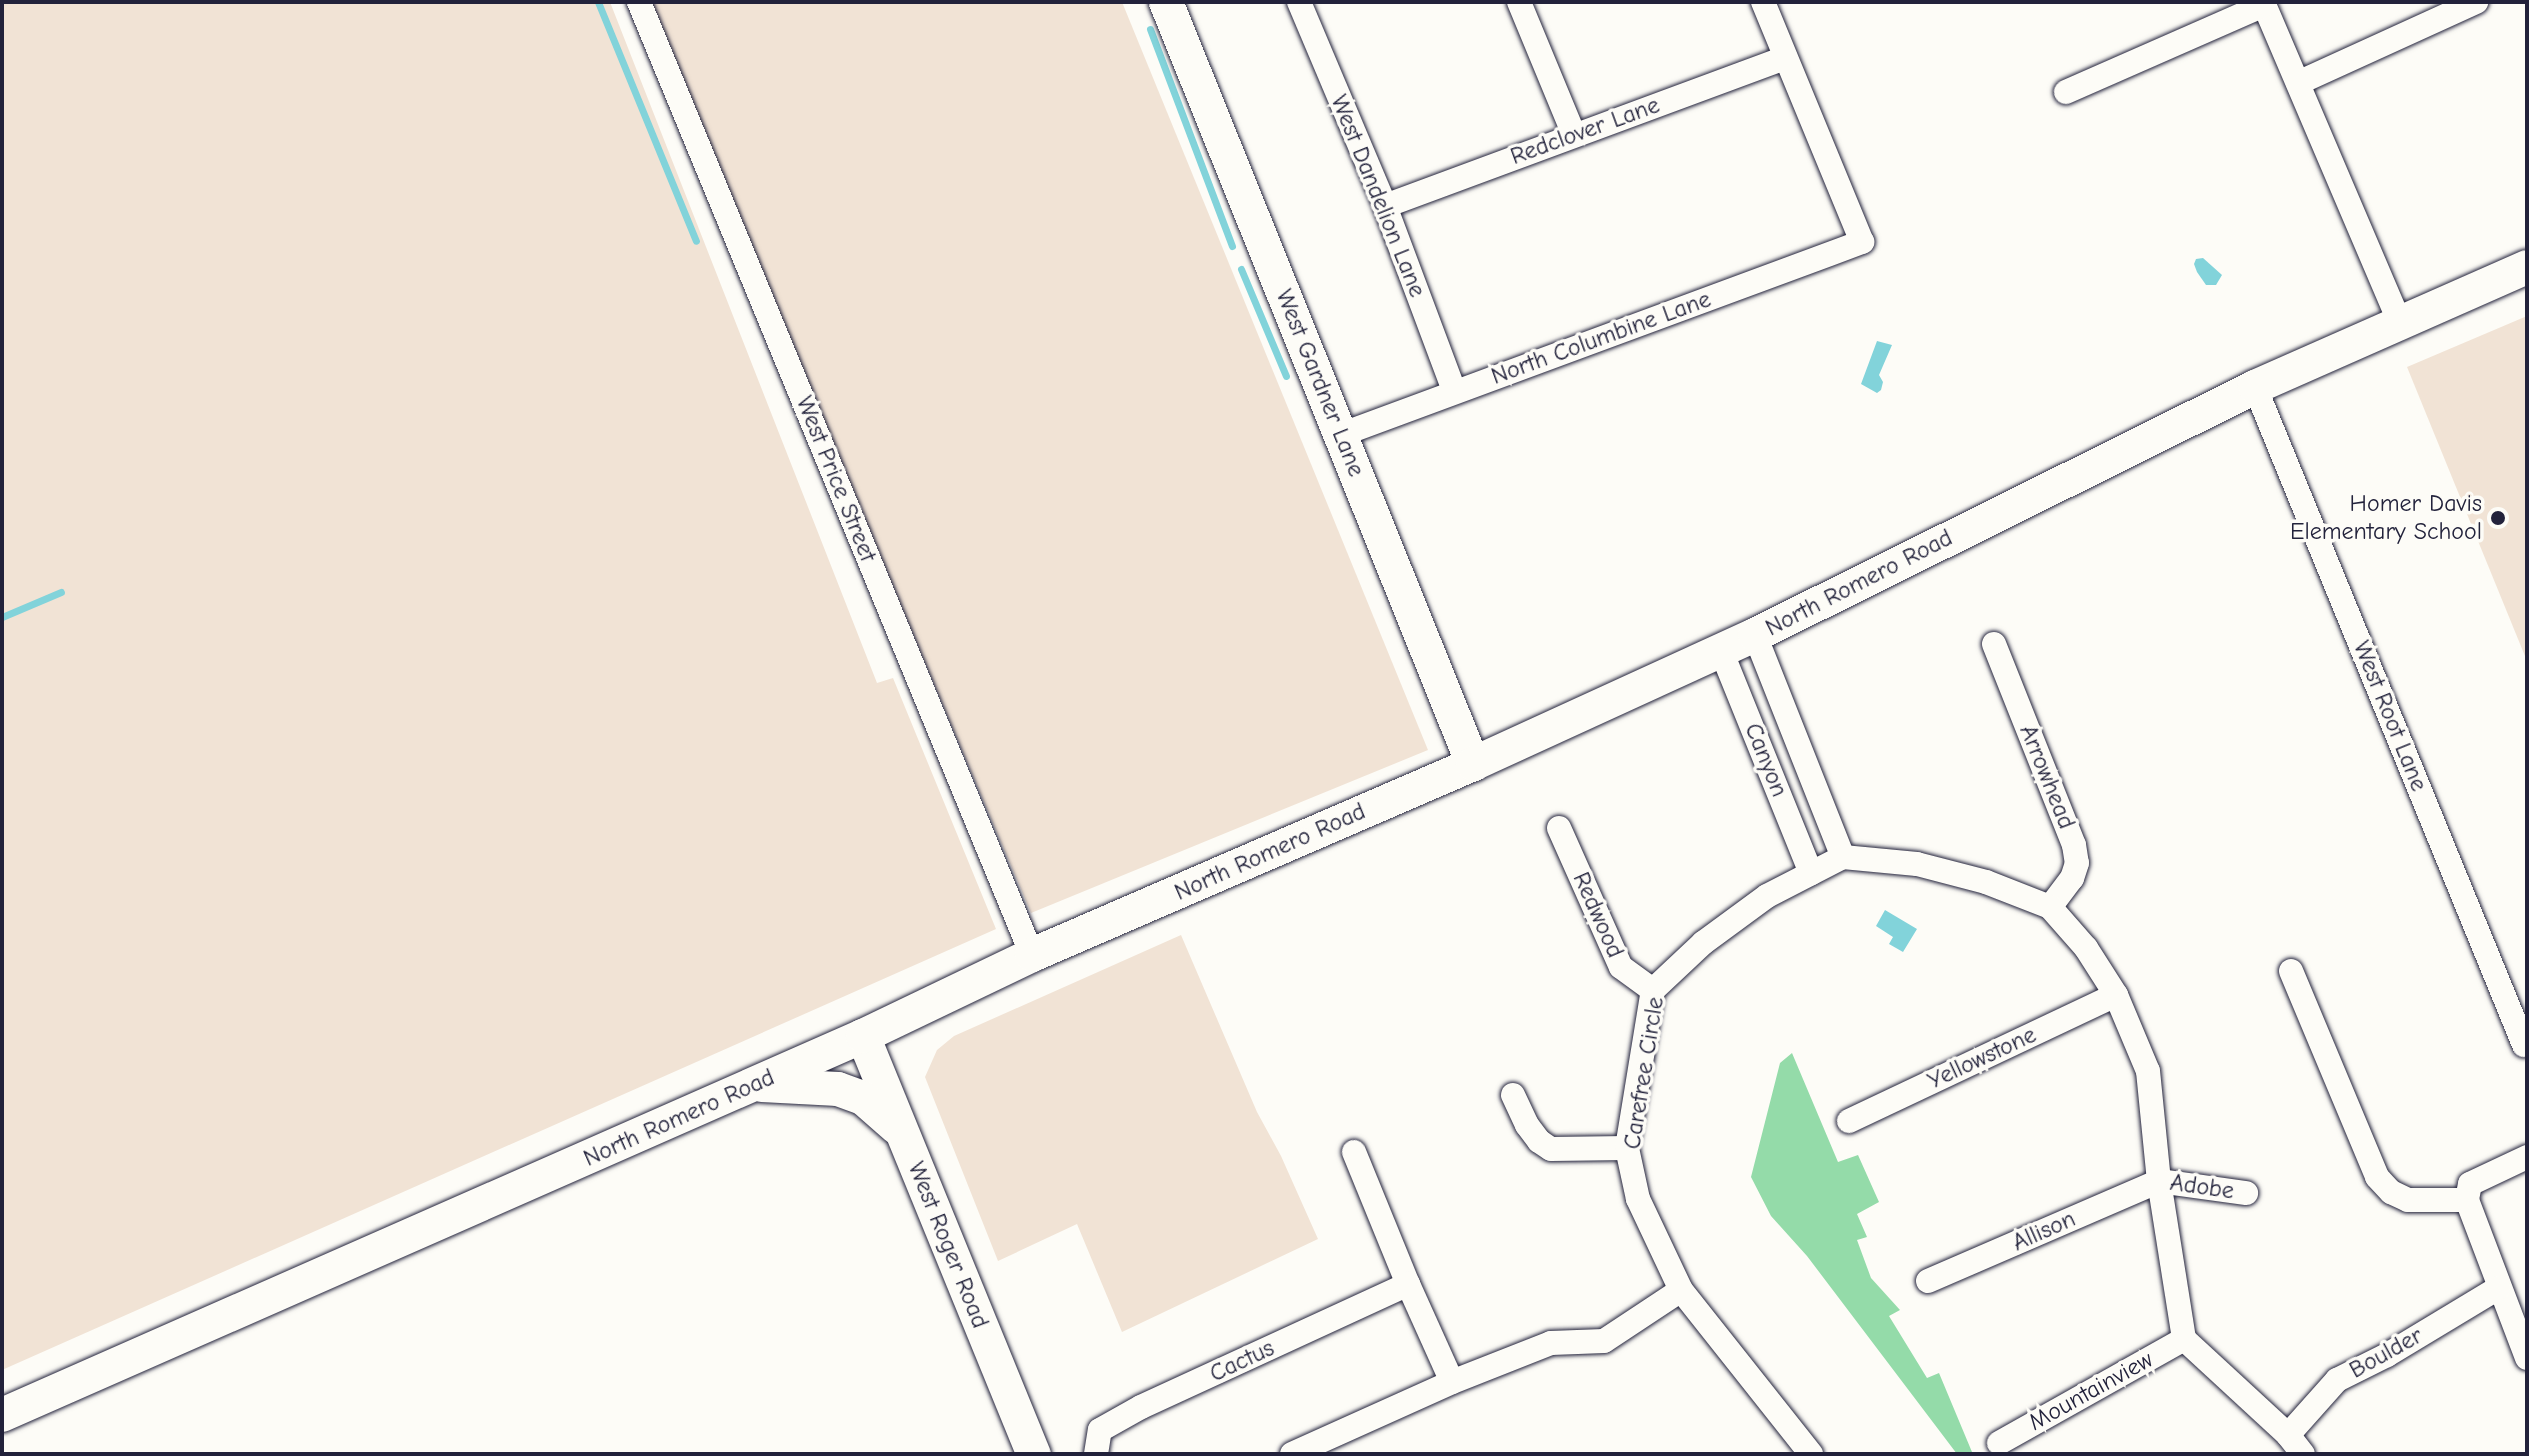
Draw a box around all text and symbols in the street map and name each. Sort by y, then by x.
street label: West Dandelion Lane [1324,91,1432,301]
street label: Redclover Lane [1507,91,1663,171]
street label: West Gardner Lane [1269,285,1371,481]
street label: North Columbine Lane [1487,285,1715,391]
street label: West Price Street [790,392,882,566]
place label: Homer Davis Elementary School [2290,490,2482,546]
marker: Homer Davis Elementary School [2489,509,2507,527]
street label: North Romero Road [1761,523,1957,643]
street label: West Root Lane [2347,637,2433,795]
street label: Canyon [1738,719,1794,801]
street label: Arrowhead [2013,721,2081,833]
street label: North Romero Road [1170,797,1370,907]
street label: Redwood [1566,868,1630,962]
street label: Carefree Circle [1618,995,1670,1151]
street label: Yellowstone [1923,1020,2041,1096]
street label: North Romero Road [579,1063,779,1173]
street label: West Roger Road [902,1158,994,1332]
street label: Adobe [2168,1168,2236,1206]
street label: Allison [2008,1204,2080,1258]
street label: Boulder [2344,1321,2428,1385]
street label: Cactus [1205,1334,1279,1388]
street label: Mountainview [2024,1345,2158,1437]

